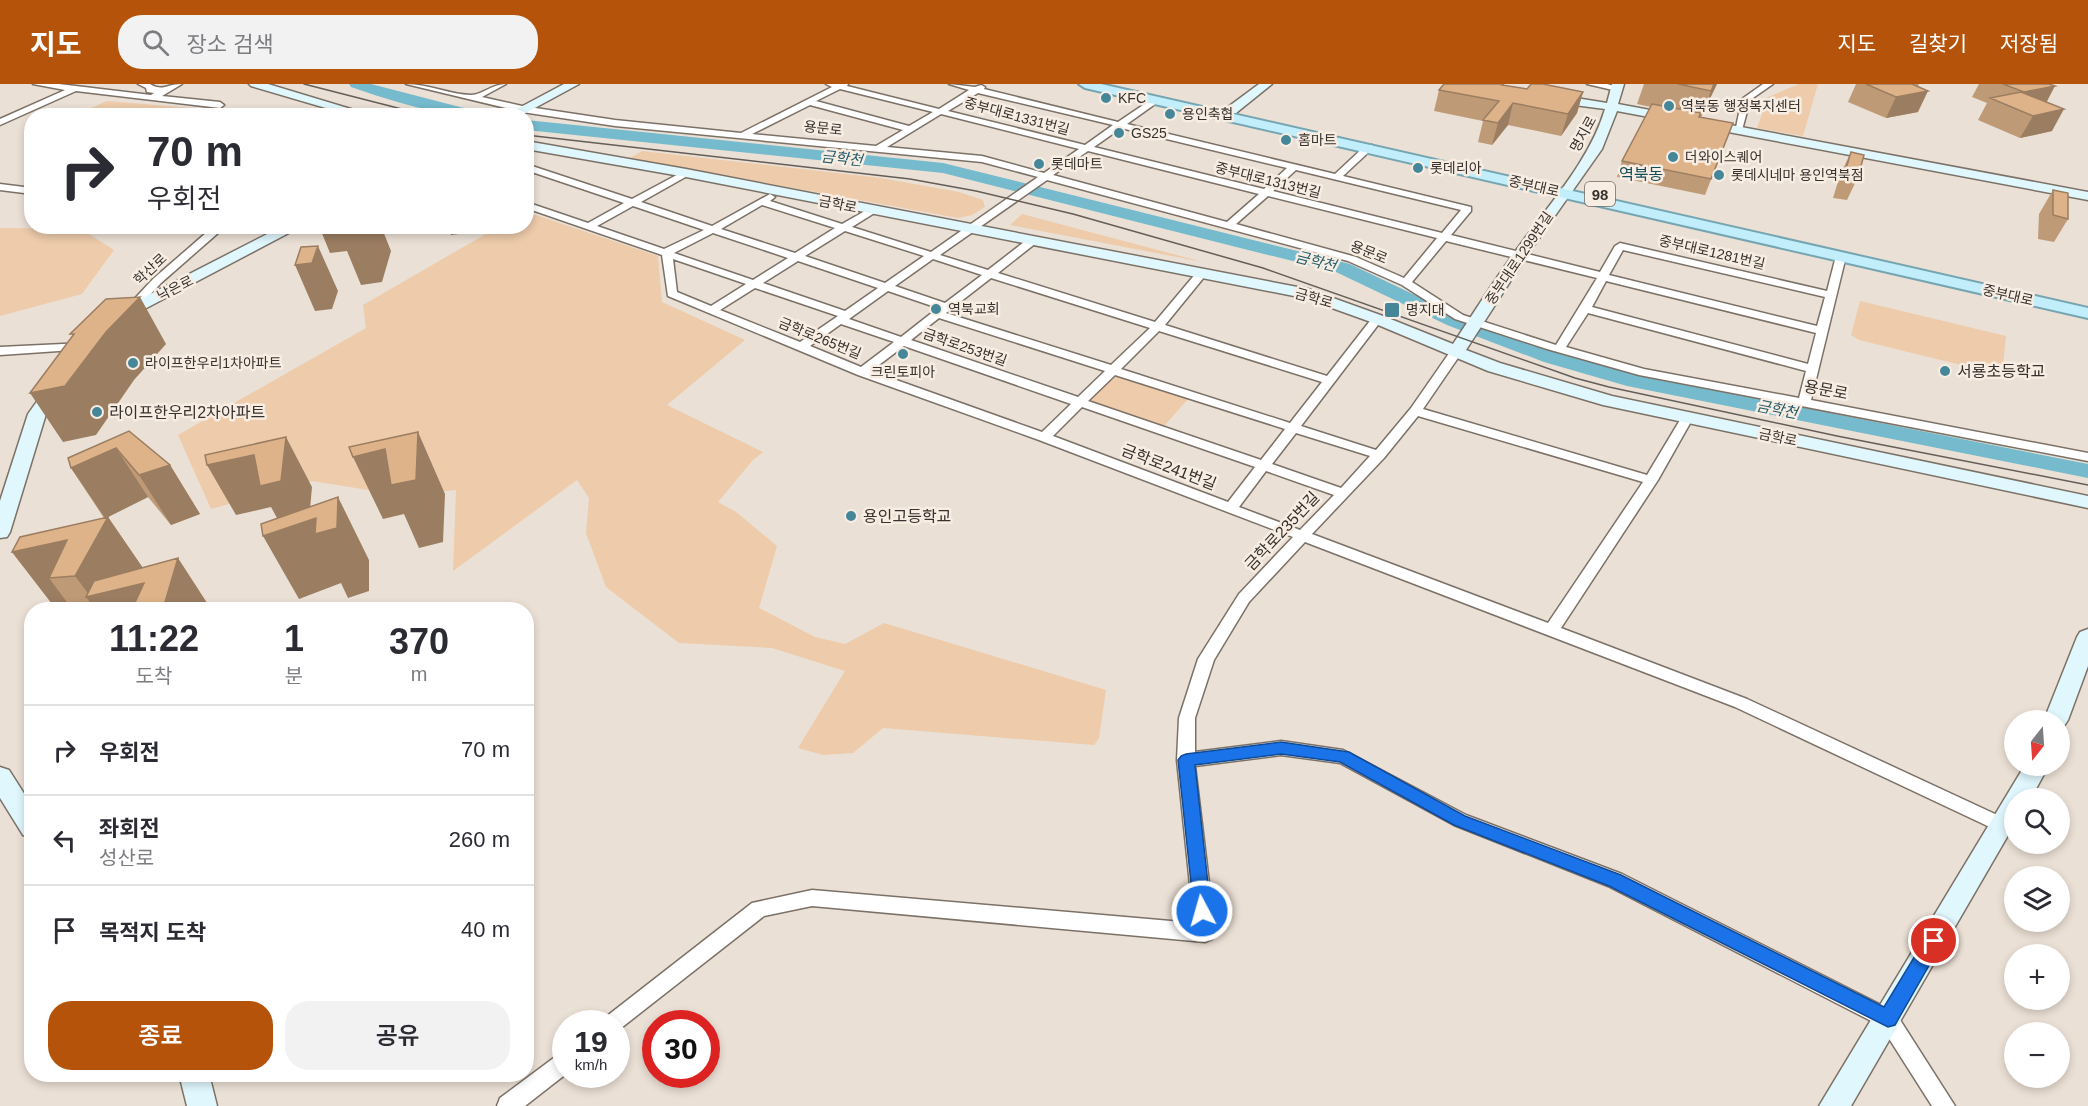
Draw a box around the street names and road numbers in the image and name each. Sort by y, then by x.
street label: 중부대로1331번길 [963,94,1071,138]
street label: 명지로 [1567,113,1599,155]
street label: 용문로 [803,118,843,138]
street label: 중부대로1313번길 [1213,159,1323,201]
street label: 중부대로 [1507,172,1561,200]
road number: 98 [1585,182,1615,206]
street label: 금학로 [818,192,859,216]
street label: 중부대로1299번길 [1482,209,1556,307]
street label: 중부대로1281번길 [1657,232,1767,272]
street label: 용문로 [1348,237,1390,267]
street label: 학산로 [130,250,170,288]
street label: 낙은로 [154,272,196,304]
street label: 중부대로 [1981,281,2035,309]
street label: 금학로 [1293,285,1335,311]
street label: 금학로265번길 [776,314,864,362]
street label: 금학로253번길 [921,325,1009,369]
street label: 용문로 [1803,377,1850,403]
street label: 금학로 [1757,425,1799,449]
street label: 금학로241번길 [1119,441,1219,493]
street label: 금학로235번길 [1242,489,1322,573]

